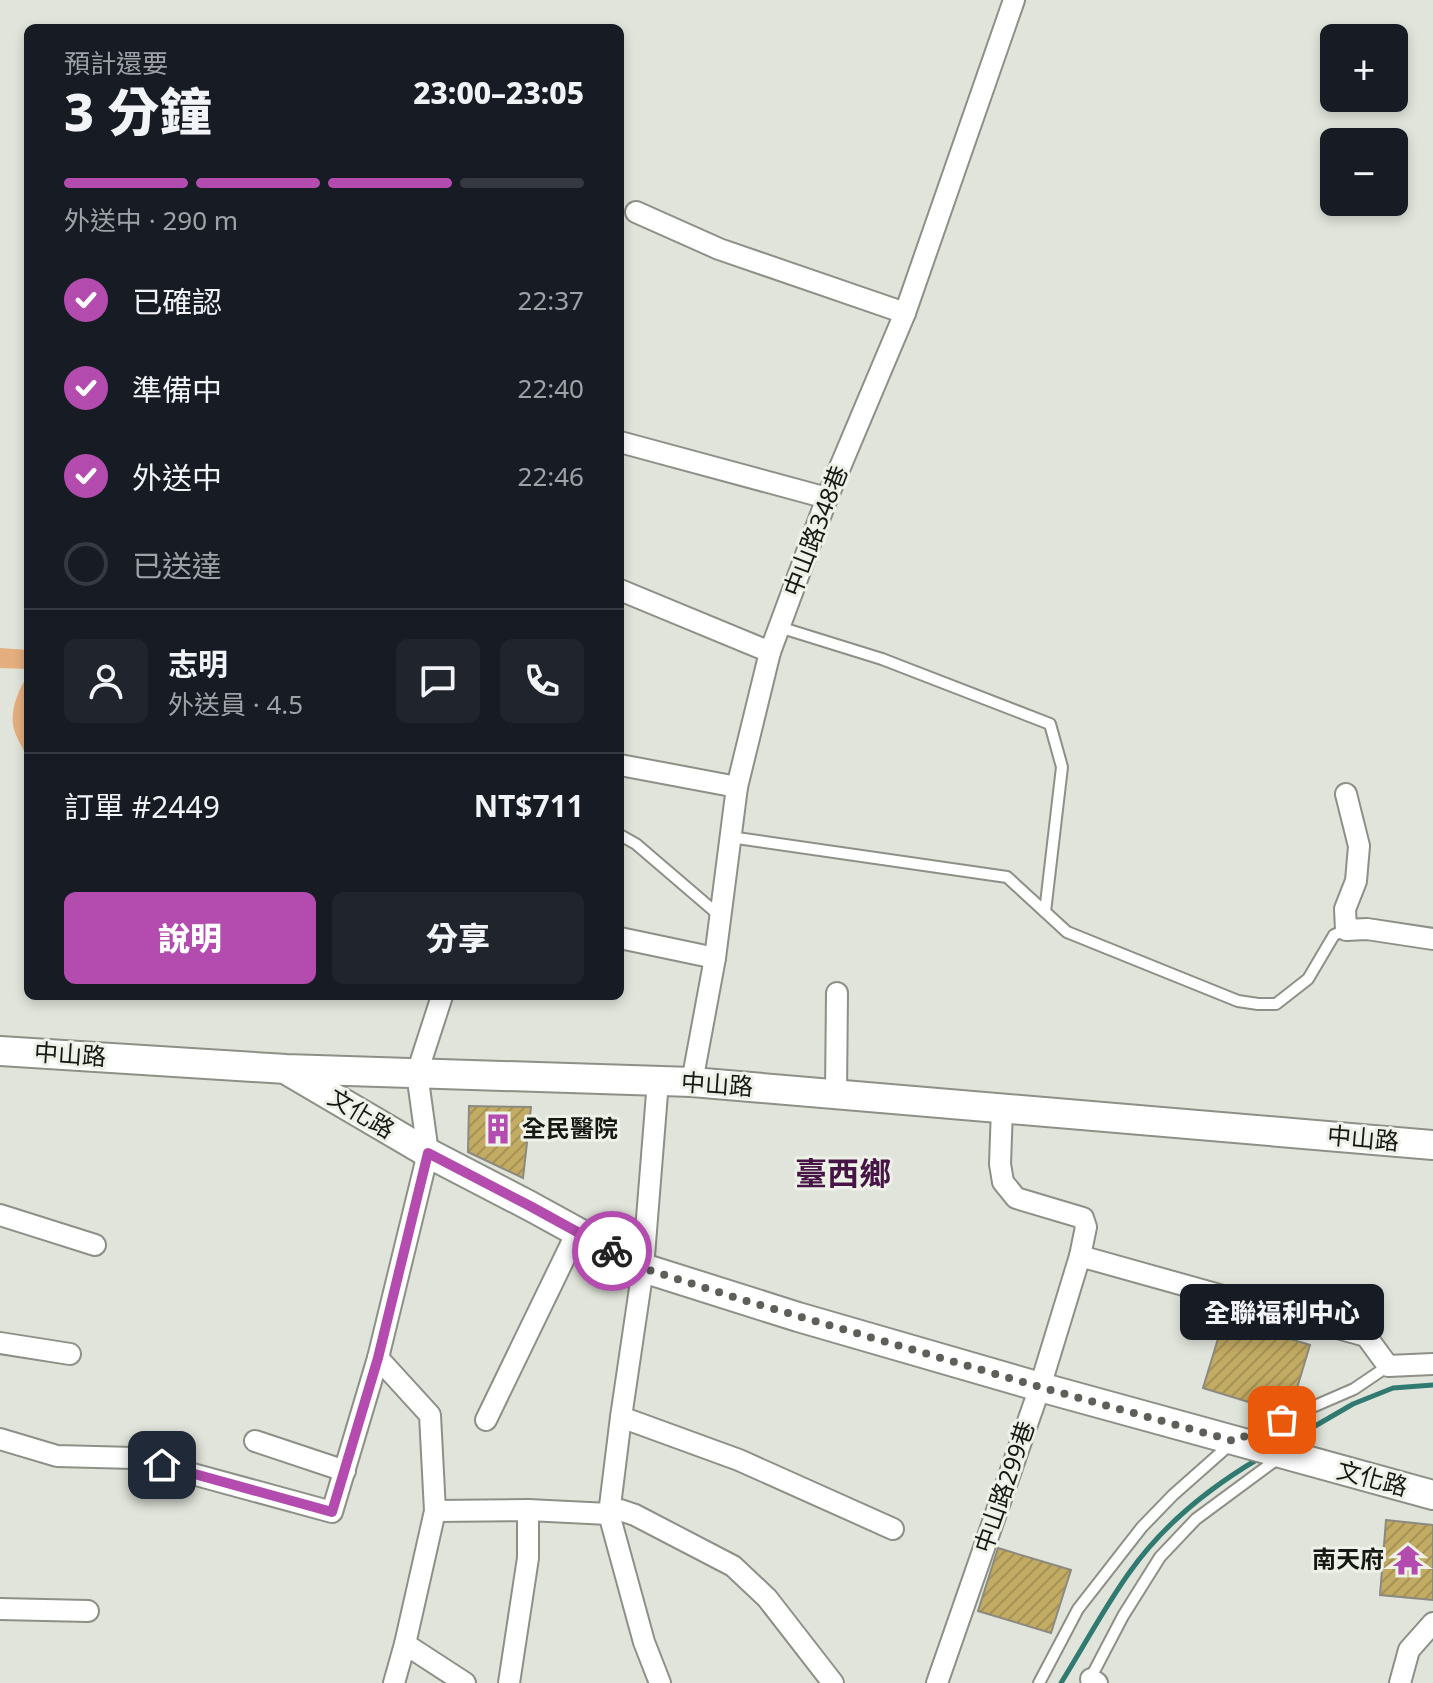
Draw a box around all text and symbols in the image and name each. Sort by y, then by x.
map controls [1320,24,1408,216]
button: + [1320,24,1408,112]
text: 預計還要 [64,45,168,81]
text: 23:00–23:05 [413,72,584,113]
text: 3 分鐘 [64,75,212,146]
button: − [1320,128,1408,216]
text: 外送中 · 290 m [64,202,238,238]
icon: check [64,278,108,322]
text: 已確認 [132,281,222,322]
text: 22:37 [518,282,584,318]
icon: check [64,366,108,410]
text: 準備中 [132,369,222,410]
text: 22:40 [518,370,584,406]
icon: check [64,454,108,498]
text: 外送中 [132,457,222,498]
text: 22:46 [518,458,584,494]
street label: 中山路348巷 [775,461,855,600]
text: 已送達 [132,545,222,586]
button: person [64,639,148,723]
button: chat [396,639,480,723]
button: phone [500,639,584,723]
text: 志明 [168,643,228,684]
text: 外送員 · 4.5 [168,686,303,722]
text: NT$711 [474,785,584,826]
text: 訂單 #2449 [64,786,220,827]
button: 說明 [64,892,316,984]
button: 分享 [332,892,584,984]
street label: 中山路 [33,1035,107,1072]
street label: 中山路 [680,1065,754,1102]
street label: 文化路 [322,1080,401,1145]
place label: 全民醫院 [522,1111,618,1144]
building icon: 全民醫院 [481,1112,515,1146]
street label: 中山路 [1326,1118,1400,1157]
district label: 臺西鄉 [795,1151,891,1194]
courier [572,1211,652,1291]
icon: bike [590,1229,634,1273]
callout: 全聯福利中心 [1180,1284,1384,1340]
text: 全聯福利中心 [1204,1294,1360,1330]
pin [1248,1386,1316,1454]
icon: bag [1260,1398,1304,1442]
street label: 中山路299巷 [966,1416,1042,1557]
pin [128,1431,196,1499]
icon: home [140,1443,184,1487]
street label: 文化路 [1333,1452,1411,1503]
place label: 南天府 [1312,1542,1384,1575]
temple icon: 南天府 [1391,1543,1425,1577]

